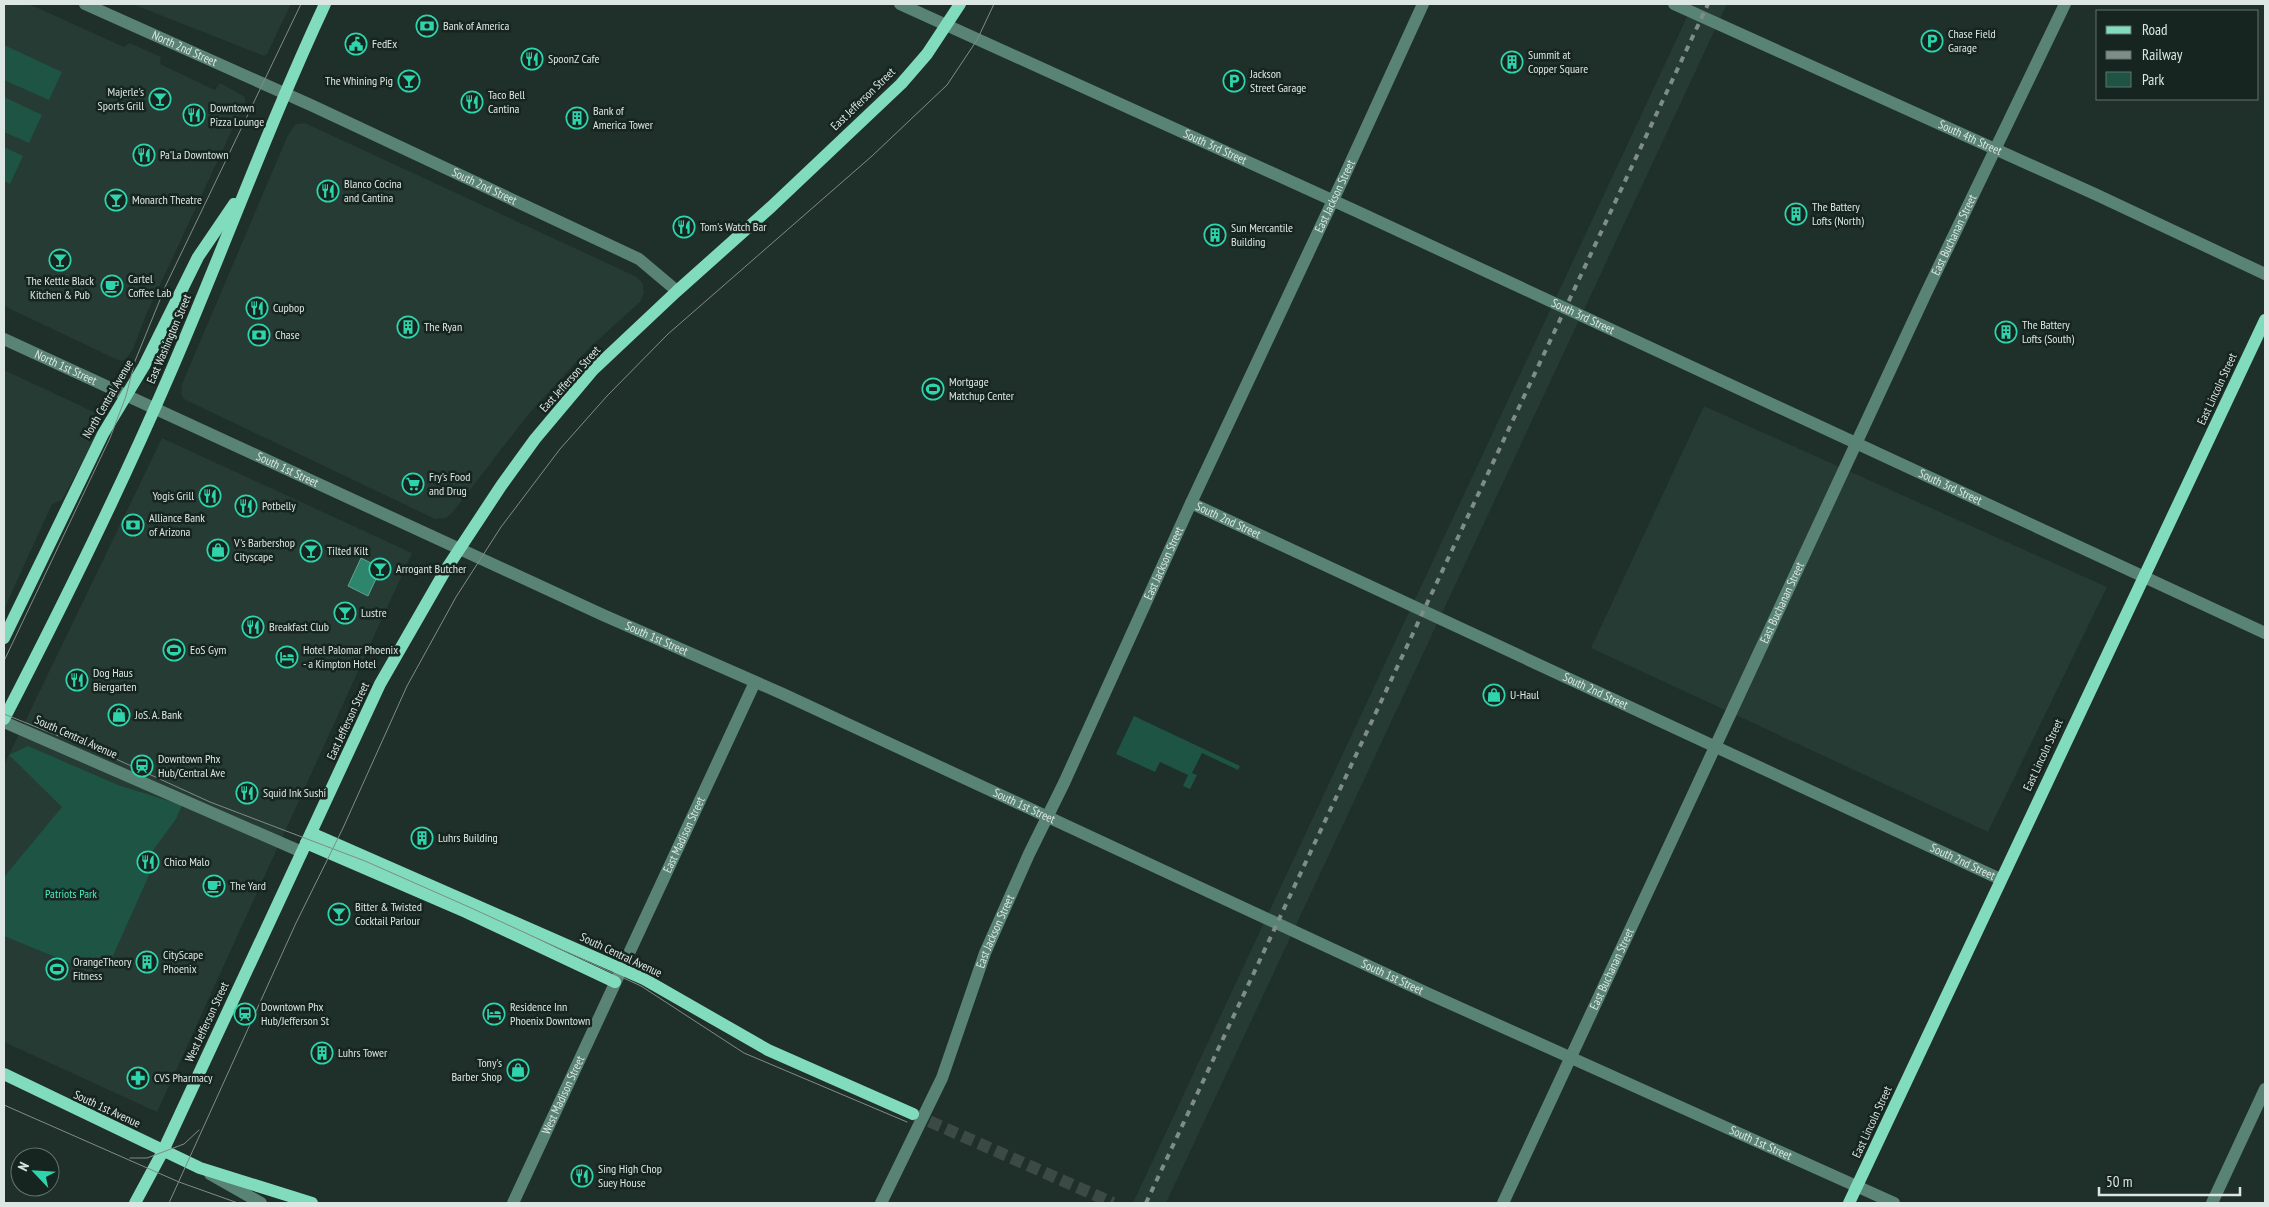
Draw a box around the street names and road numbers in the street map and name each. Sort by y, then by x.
street label: North 2nd Street [150,27,220,69]
street label: East Jefferson Street [827,64,899,133]
street label: South 4th Street [1936,116,2005,158]
street label: South 3rd Street [1181,126,1250,168]
street label: East Jackson Street [1311,157,1358,235]
street label: South 2nd Street [450,164,520,208]
street label: East Buchanan Street [1928,191,1980,278]
street label: East Washington Street [143,291,194,386]
street label: South 3rd Street [1549,295,1618,337]
street label: East Jefferson Street [536,342,604,415]
street label: North 1st Street [33,346,100,388]
street label: East Lincoln Street [2193,350,2240,427]
street label: North Central Avenue [79,357,136,441]
street label: South 1st Street [254,448,322,490]
street label: South 3rd Street [1916,465,1985,508]
street label: South 2nd Street [1193,498,1264,542]
street label: East Jackson Street [1140,524,1187,602]
street label: East Buchanan Street [1756,559,1807,646]
street label: South 1st Street [623,618,691,659]
street label: South 2nd Street [1561,669,1631,712]
street label: East Jefferson Street [323,679,372,762]
street label: South Central Avenue [33,712,120,761]
street label: East Lincoln Street [2019,716,2066,793]
street label: South 1st Street [991,785,1059,827]
street label: East Madison Street [659,794,708,875]
street label: South 2nd Street [1928,840,1998,883]
street label: East Jackson Street [972,892,1017,970]
street label: East Buchanan Street [1586,925,1637,1012]
street label: South Central Avenue [578,929,665,980]
street label: South 1st Street [1359,956,1427,998]
street label: West Jefferson Street [181,979,232,1064]
street label: West Madison Street [538,1053,588,1136]
street label: East Lincoln Street [1848,1083,1895,1160]
street label: South 1st Avenue [71,1087,143,1131]
street label: South 1st Street [1727,1122,1795,1163]

